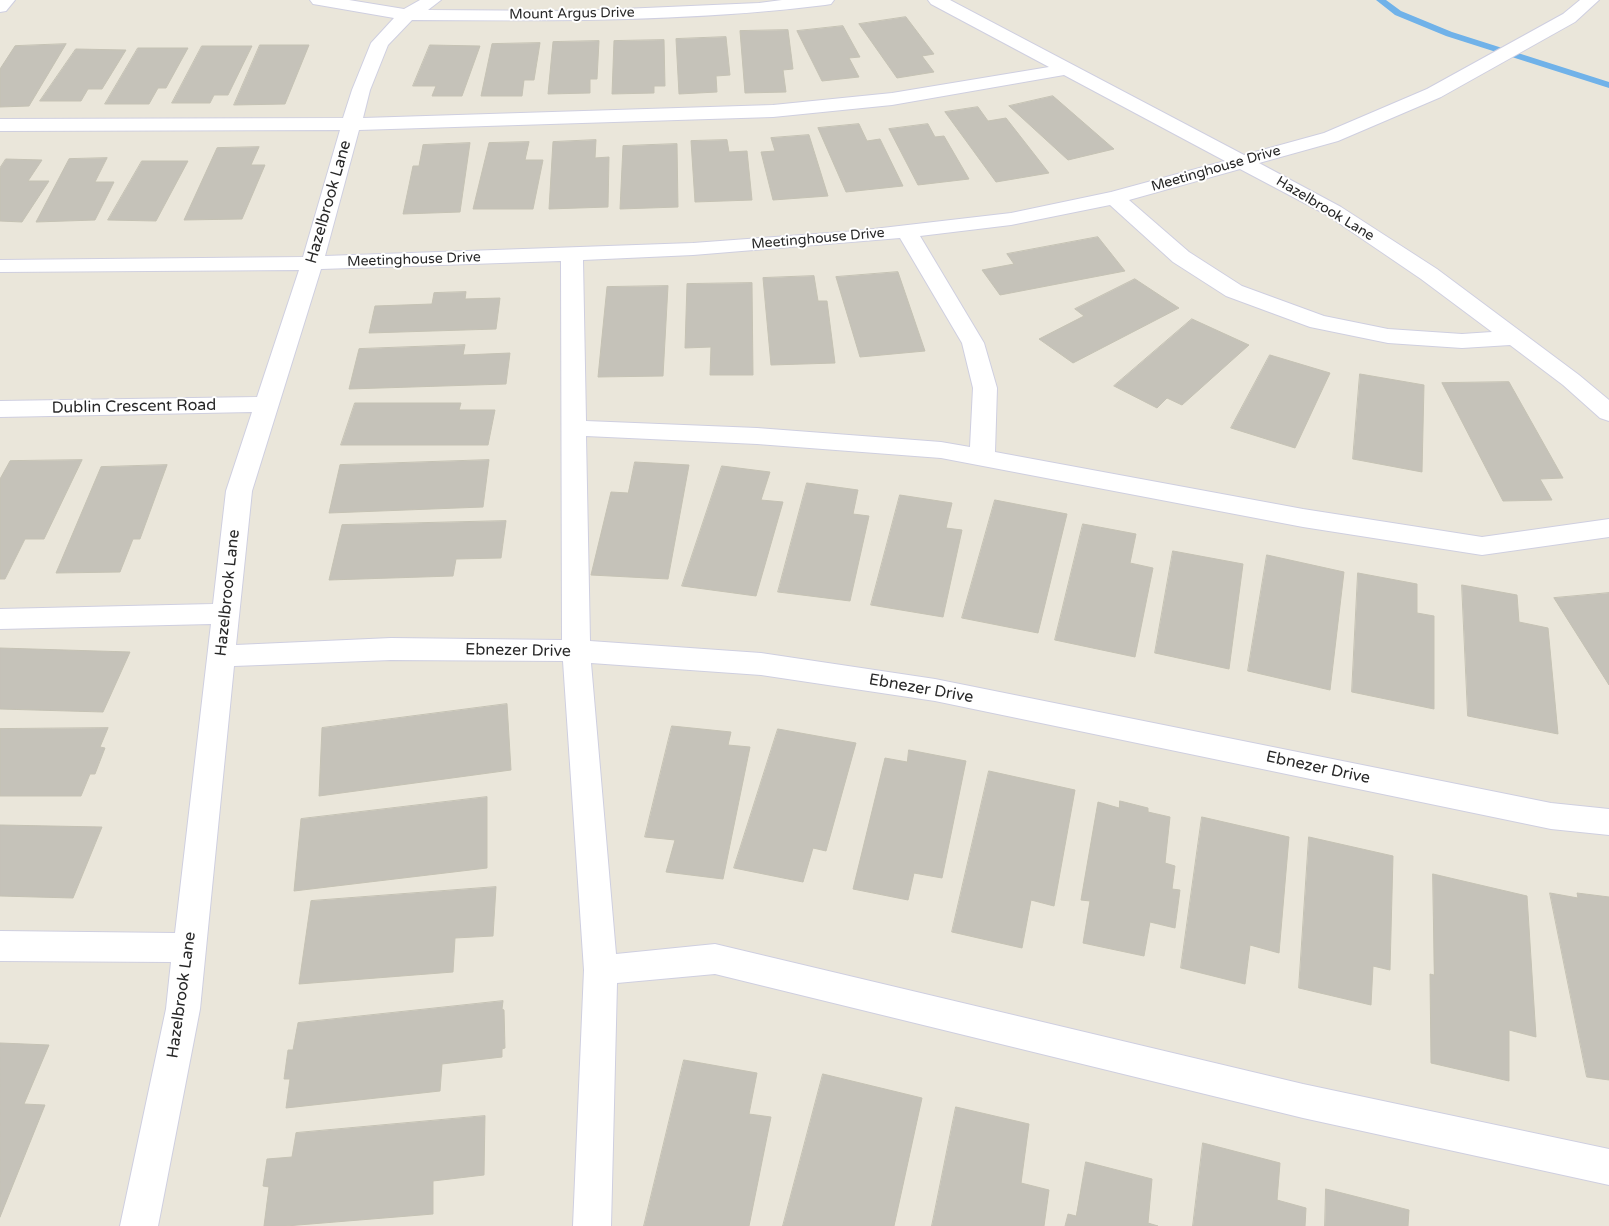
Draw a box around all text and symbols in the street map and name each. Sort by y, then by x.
street label: Mount Argus Drive [509,5,635,23]
street label: Hazelbrook Lane [302,138,356,266]
street label: Meetinghouse Drive [1149,142,1283,196]
street label: Hazelbrook Lane [1273,173,1377,245]
street label: Meetinghouse Drive [751,225,885,253]
street label: Meetinghouse Drive [347,249,481,271]
street label: Dublin Crescent Road [51,396,217,418]
street label: Hazelbrook Lane [212,529,244,657]
street label: Ebnezer Drive [465,640,571,662]
street label: Ebnezer Drive [867,670,975,708]
street label: Ebnezer Drive [1264,748,1372,788]
street label: Hazelbrook Lane [164,931,200,1059]

